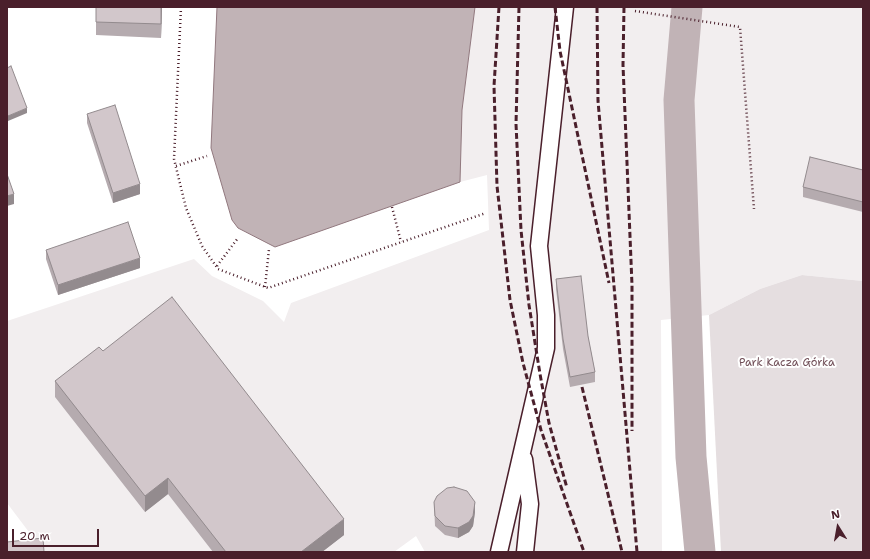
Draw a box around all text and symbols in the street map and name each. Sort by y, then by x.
park label: Park Kacza Górka [739,356,835,370]
north arrow [818,507,858,547]
text: N [830,507,841,523]
scale bar [14,521,101,547]
text: 20 m [19,528,50,544]

